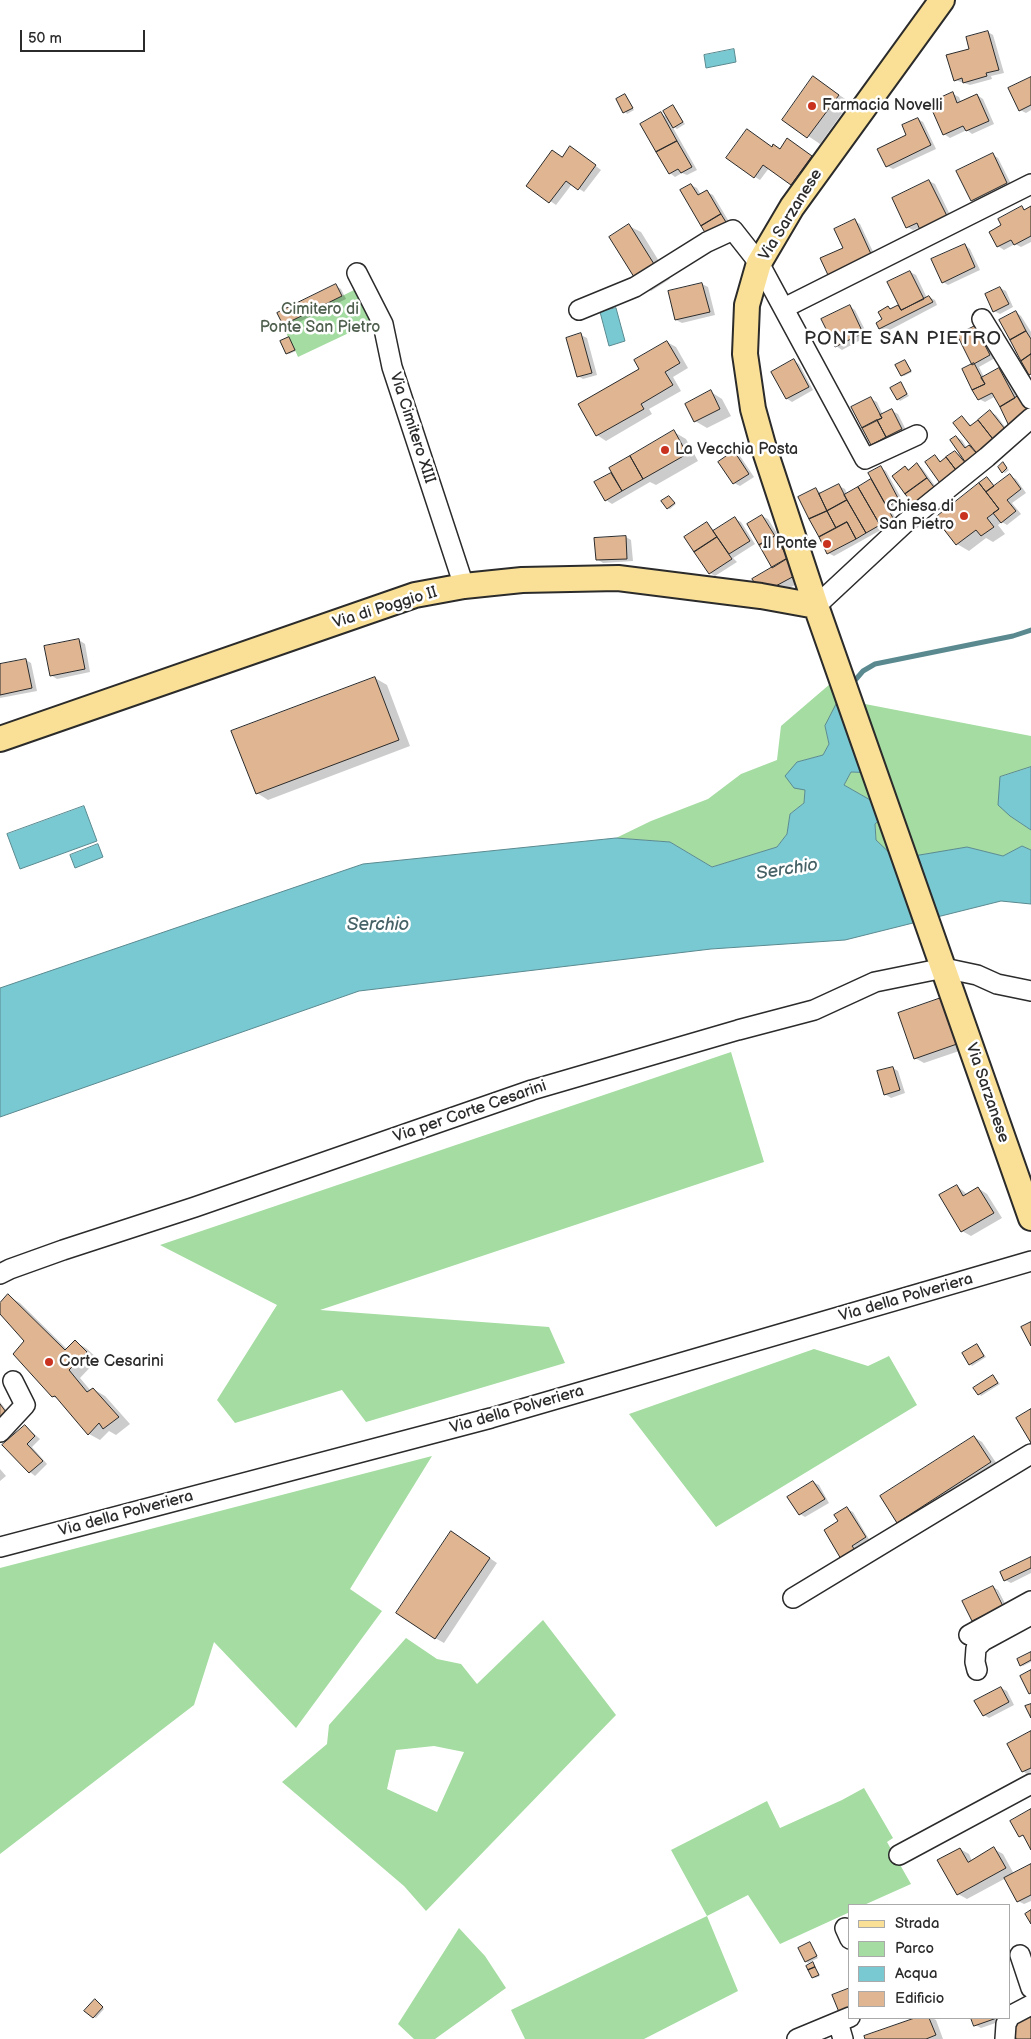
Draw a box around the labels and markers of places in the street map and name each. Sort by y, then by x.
place label: Farmacia Novelli [822,96,943,116]
marker: Farmacia Novelli [806,100,818,112]
place label: La Vecchia Posta [675,440,798,460]
marker: La Vecchia Posta [659,444,671,456]
place label: Chiesa di San Pietro [879,497,954,535]
marker: Chiesa di San Pietro [958,510,970,522]
place label: Il Ponte [763,534,817,554]
marker: Il Ponte [821,538,833,550]
place label: Corte Cesarini [59,1352,164,1372]
marker: Corte Cesarini [43,1356,55,1368]

